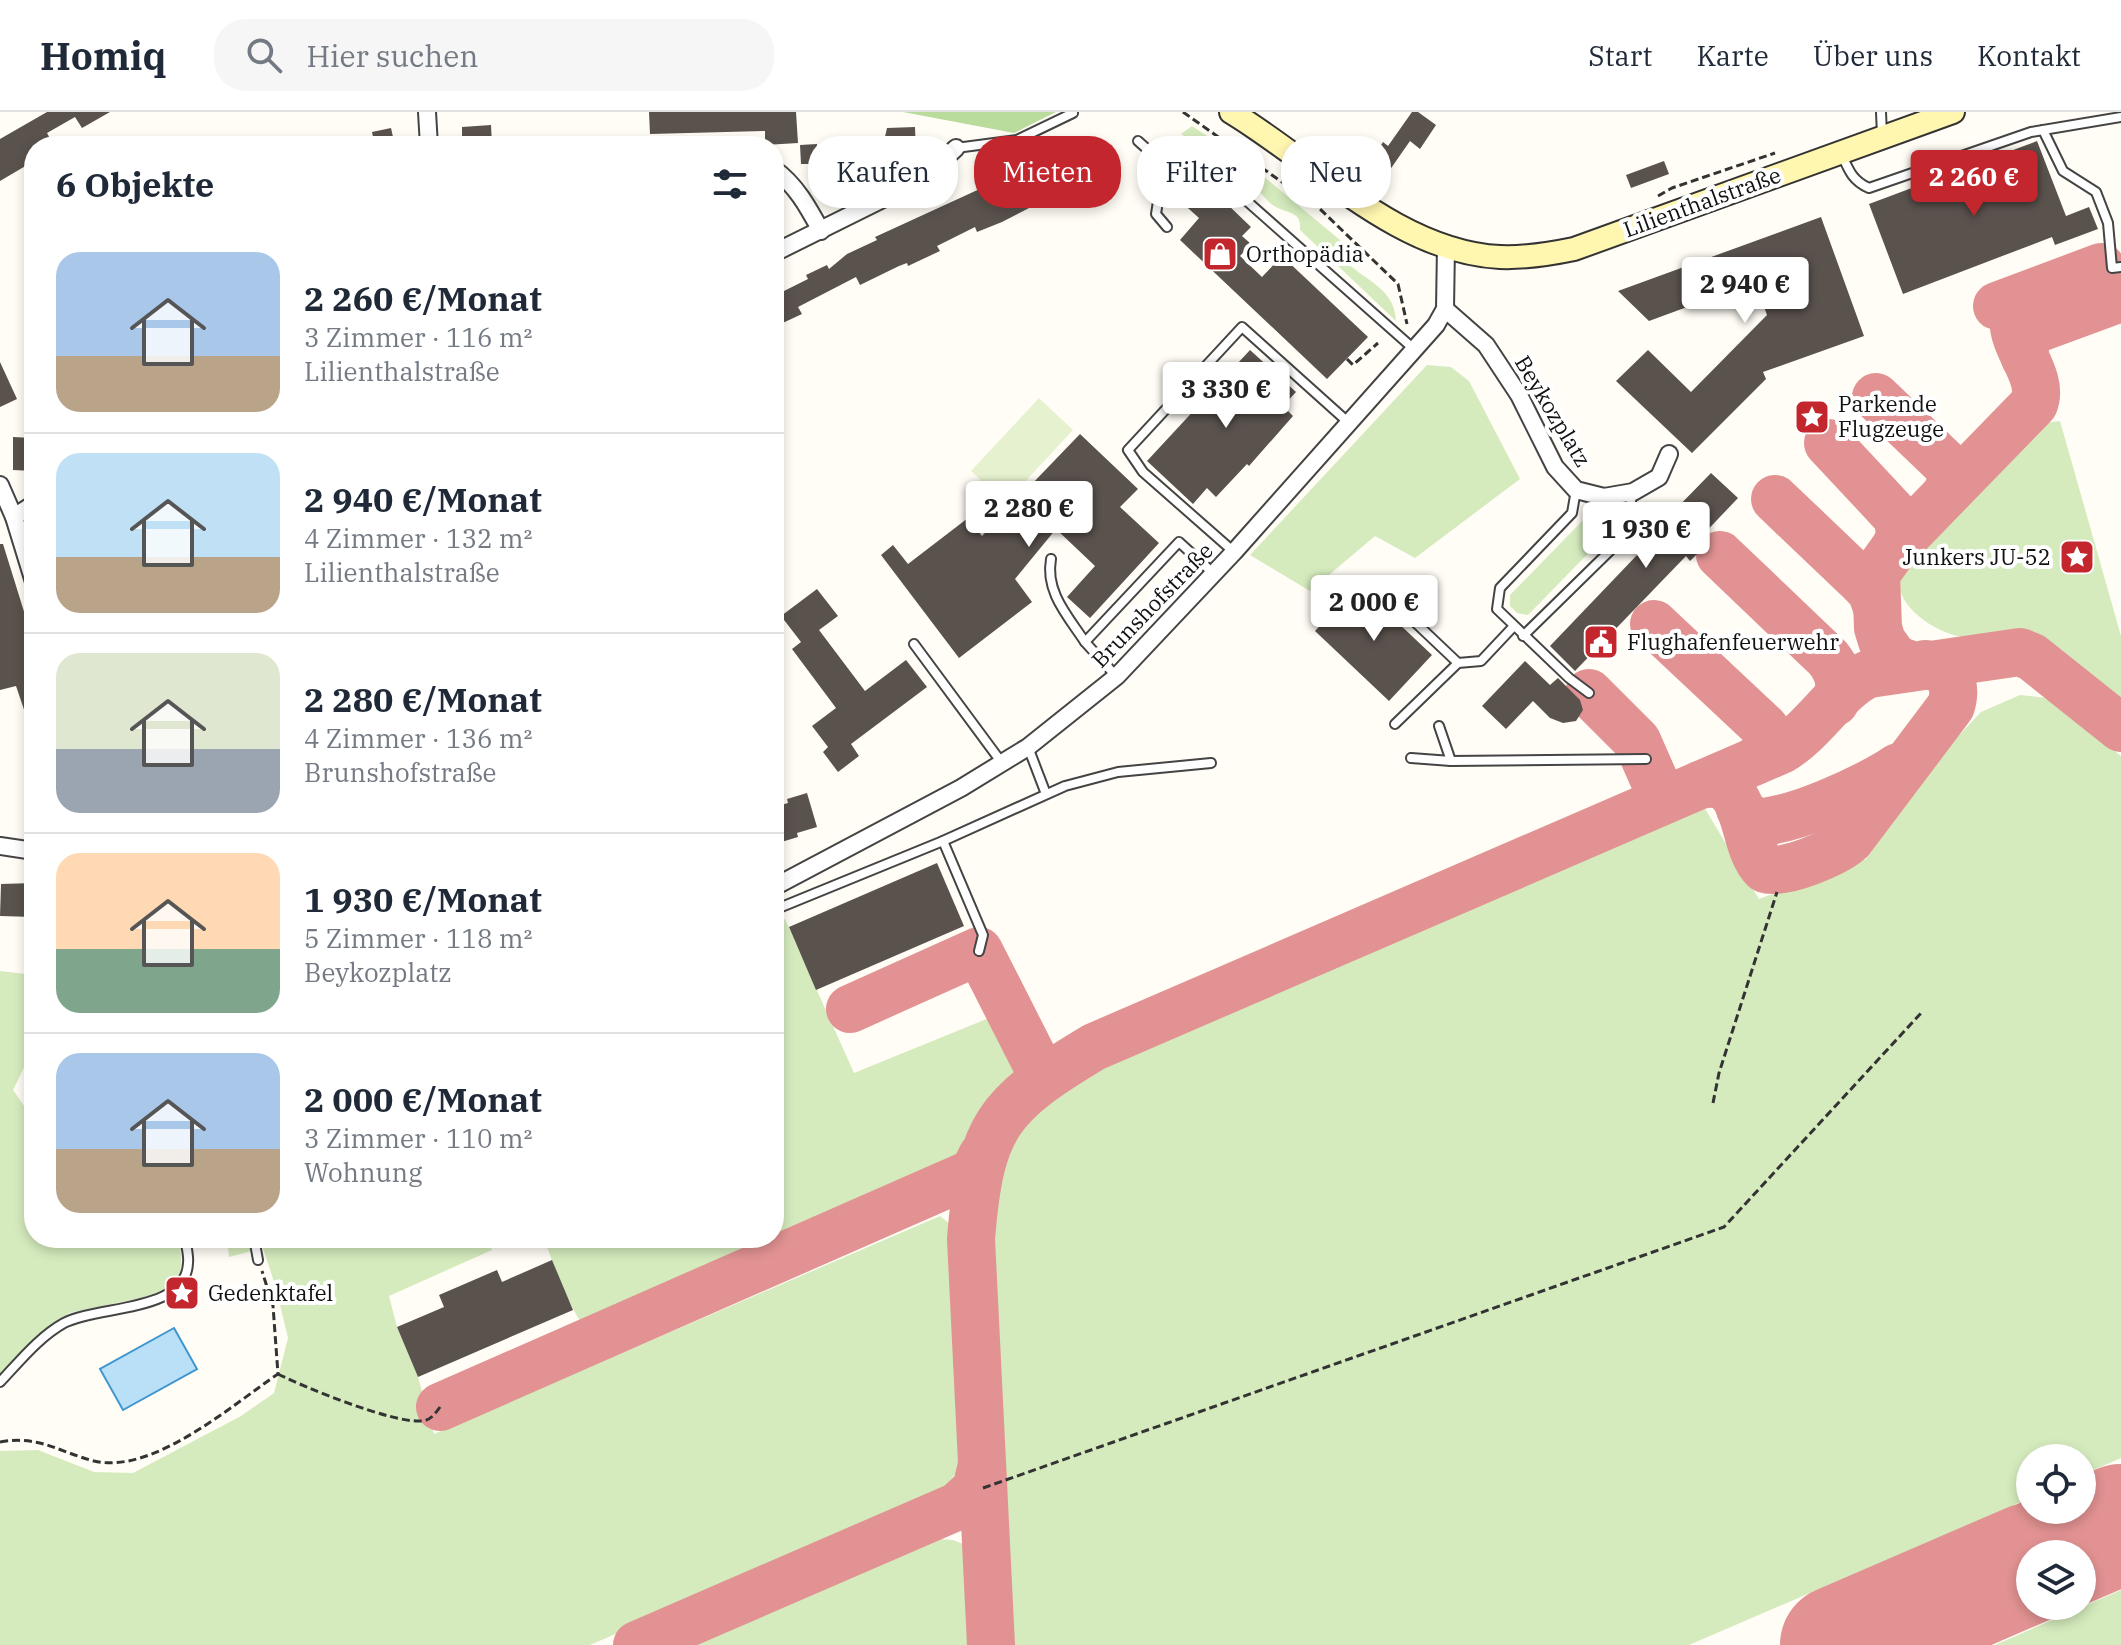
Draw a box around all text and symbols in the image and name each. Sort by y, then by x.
search box [214,19,774,91]
text: Homiq [40,31,166,80]
icon: search [242,33,286,77]
text: Hier suchen [306,36,478,75]
text: Start [1588,37,1652,74]
text: Karte [1696,37,1769,74]
text: Über uns [1813,37,1933,74]
text: Kontakt [1977,37,2081,74]
chip: Kaufen [808,136,958,208]
chip: Mieten [974,136,1121,208]
chip: Filter [1137,136,1265,208]
chip: Neu [1281,136,1391,208]
pin: 2 260 € [1900,150,2048,218]
text: 2 260 € [1929,159,2019,193]
street label: Lilienthalstraße [1619,160,1785,243]
text: 6 Objekte [56,162,214,206]
icon: filters [708,162,752,206]
shop icon: Orthopädia [1201,235,1239,273]
place label: Orthopädia [1246,239,1364,268]
pin: 2 940 € [1671,257,1819,325]
text: 2 940 € [1700,266,1790,300]
text: 2 260 €/Monat [304,276,542,320]
icon: home [120,284,216,380]
text: 3 Zimmer · 116 m² [304,320,533,354]
street label: Beykozplatz [1509,350,1598,472]
text: Lilienthalstraße [304,354,500,388]
pin: 3 330 € [1152,362,1300,430]
text: 3 330 € [1181,371,1271,405]
place label: Parkende Flugzeuge [1838,389,1944,443]
place icon: Parkende Flugzeuge [1793,398,1831,436]
text: 2 940 €/Monat [304,477,542,521]
pin: 2 280 € [955,481,1103,549]
icon: home [120,485,216,581]
text: 2 280 € [984,490,1074,524]
pin: 1 930 € [1572,502,1720,570]
text: 1 930 € [1601,511,1691,545]
text: 4 Zimmer · 132 m² [304,521,533,555]
street label: Brunshofstraße [1085,536,1219,673]
place icon: Junkers JU-52 [2058,538,2096,576]
place label: Junkers JU-52 [1902,542,2051,571]
text: Lilienthalstraße [304,555,500,589]
pin: 2 000 € [1300,575,1448,643]
text: 2 000 € [1329,584,1419,618]
public building icon: Flughafenfeuerwehr [1582,623,1620,661]
place label: Flughafenfeuerwehr [1627,627,1839,656]
text: 2 280 €/Monat [304,677,542,721]
icon: home [120,685,216,781]
text: 4 Zimmer · 136 m² [304,721,533,755]
text: Brunshofstraße [304,755,496,789]
text: 1 930 €/Monat [304,877,542,921]
icon: home [120,885,216,981]
text: 5 Zimmer · 118 m² [304,921,533,955]
text: Beykozplatz [304,955,452,989]
text: 2 000 €/Monat [304,1077,542,1121]
icon: home [120,1085,216,1181]
text: 3 Zimmer · 110 m² [304,1121,533,1155]
text: Wohnung [304,1155,422,1189]
place icon: Gedenktafel [163,1274,201,1312]
place label: Gedenktafel [208,1278,333,1307]
map controls [2016,1444,2096,1620]
button: locate [2016,1444,2096,1524]
button: layers [2016,1540,2096,1620]

